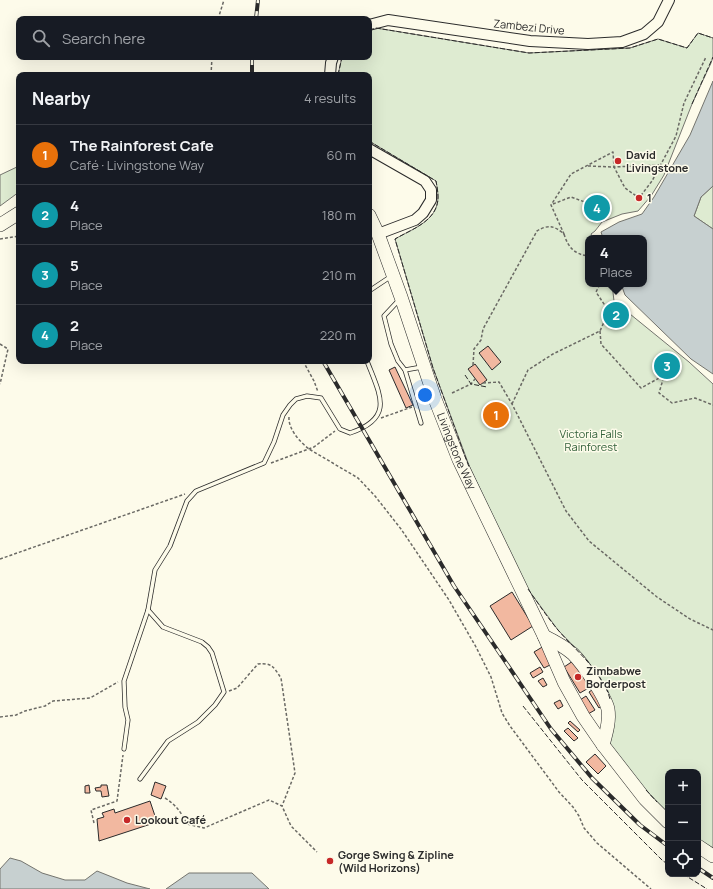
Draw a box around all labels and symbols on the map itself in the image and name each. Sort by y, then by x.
street label: Zambezi Drive [493,15,566,38]
place label: David Livingstone [626,147,689,175]
marker: David Livingstone [613,156,623,166]
place label: 1 [647,190,652,205]
pin: 4 [584,193,610,223]
marker: 1 [634,193,644,203]
pin: 2 [603,300,629,330]
pin: 3 [654,351,680,381]
your location [415,385,435,405]
pin: 1 [483,400,509,430]
street label: Livingstone Way [434,410,480,492]
park label: Victoria Falls Rainforest [560,426,623,454]
place label: Zimbabwe Borderpost [586,663,646,691]
marker: Zimbabwe Borderpost [573,672,583,682]
place label: Lookout Café [135,812,207,827]
marker: Lookout Café [122,815,132,825]
place label: Gorge Swing & Zipline (Wild Horizons) [338,847,454,875]
marker: Gorge Swing & Zipline (Wild Horizons) [325,856,335,866]

